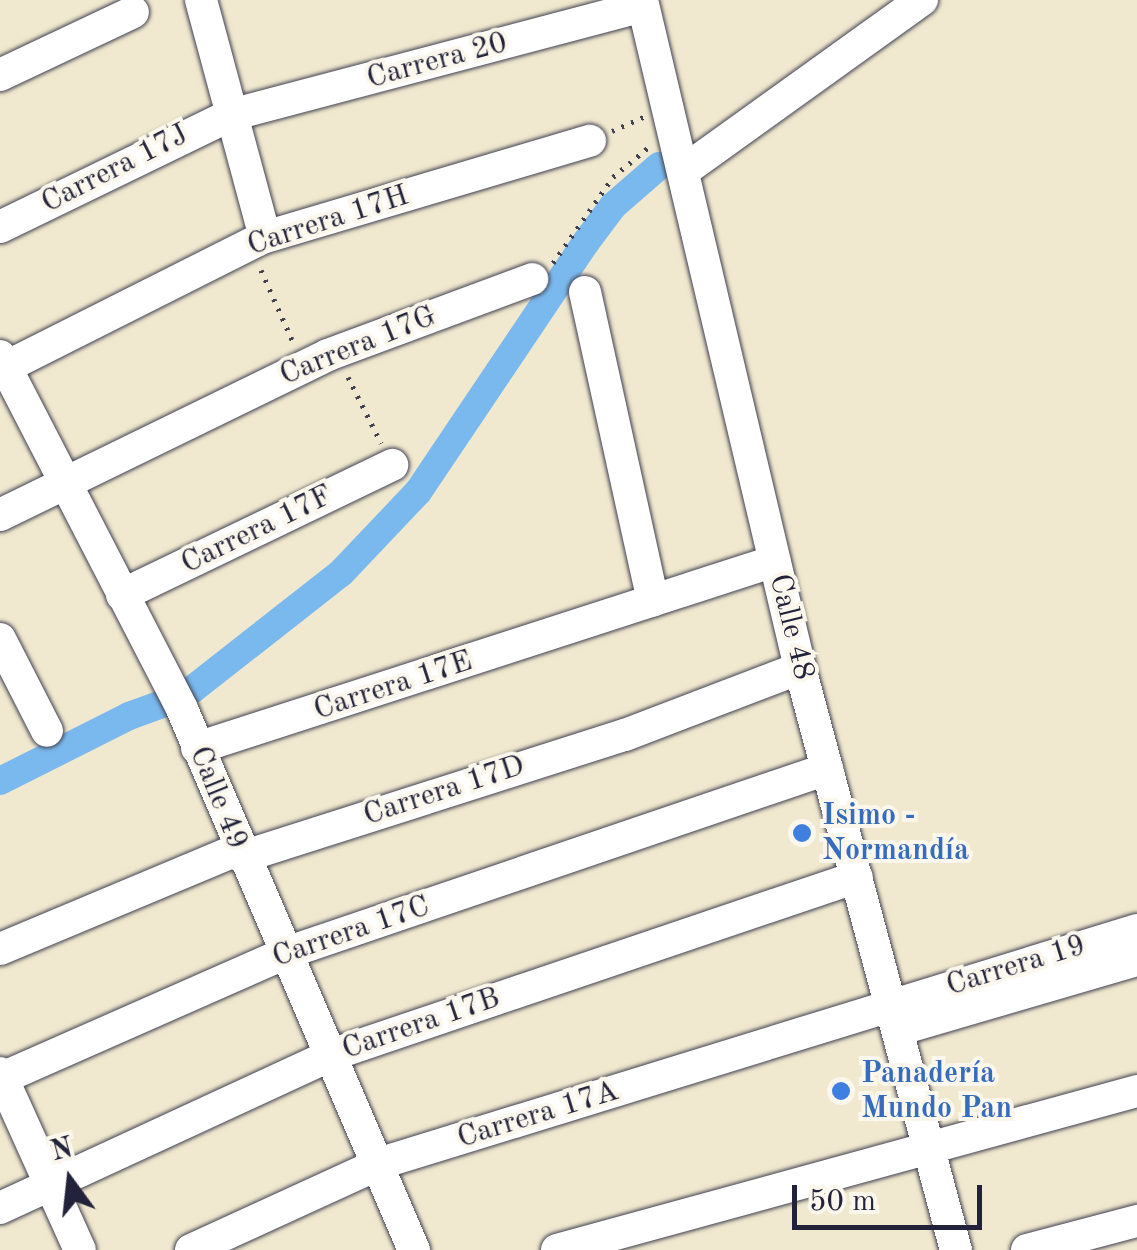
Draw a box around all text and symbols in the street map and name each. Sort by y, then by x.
street label: Carrera 20 [363,25,511,97]
street label: Carrera 17J [36,117,194,221]
street label: Carrera 17H [243,178,413,264]
street label: Carrera 17G [275,298,441,394]
street label: Carrera 17F [175,478,339,582]
street label: Calle 48 [760,570,822,684]
street label: Carrera 17E [309,643,477,729]
street label: Calle 49 [181,741,255,855]
street label: Carrera 17D [359,748,529,834]
place label: Isimo - Normandía [822,798,969,868]
marker: Isimo - Normandía [791,822,813,844]
street label: Carrera 17C [268,888,434,976]
street label: Carrera 19 [942,928,1090,1004]
street label: Carrera 17B [337,980,505,1068]
place label: Panadería Mundo Pan [861,1056,1012,1126]
street label: Carrera 17A [453,1073,623,1157]
marker: Panadería Mundo Pan [830,1080,852,1102]
north arrow [20,1130,120,1230]
text: N [48,1135,76,1167]
scale bar [797,1165,987,1227]
text: 50 m [809,1187,876,1217]

